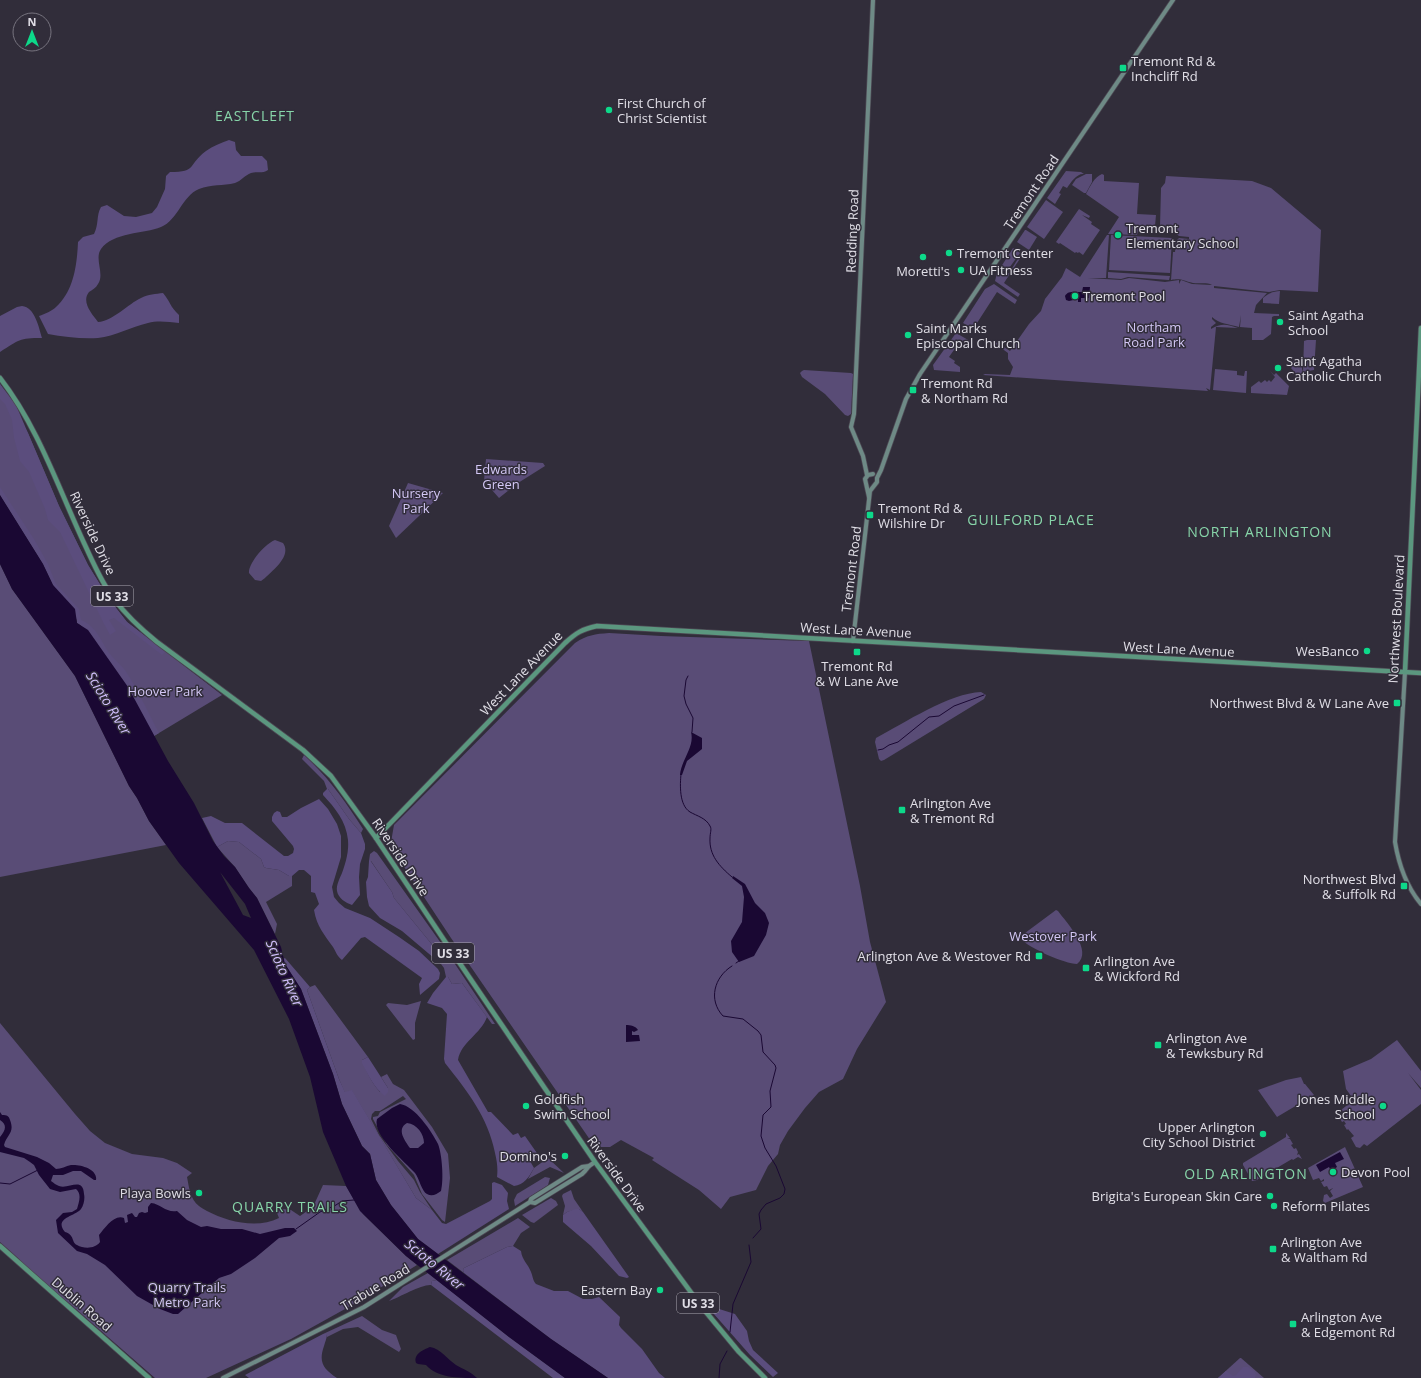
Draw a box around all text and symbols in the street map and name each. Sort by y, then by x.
north arrow [12,12,52,52]
text: N [28,14,36,29]
place label: Tremont Rd & Inchcliff Rd [1131,52,1216,85]
marker: Tremont Rd & Inchcliff Rd [1118,63,1128,73]
place label: First Church of Christ Scientist [617,94,707,127]
marker: First Church of Christ Scientist [604,105,614,115]
district label: EASTCLEFT [215,106,295,125]
street label: Tremont Road [999,151,1063,233]
street label: Redding Road [842,189,862,273]
place label: Tremont Elementary School [1126,219,1238,252]
marker: Tremont Elementary School [1113,230,1123,240]
place label: Tremont Center [957,244,1054,262]
marker: Tremont Center [944,248,954,258]
marker: Moretti's [918,252,928,262]
place label: UA Fitness [969,261,1032,279]
place label: Moretti's [896,262,950,280]
marker: UA Fitness [956,265,966,275]
place label: Tremont Pool [1083,287,1165,305]
marker: Tremont Pool [1070,291,1080,301]
place label: Saint Agatha School [1288,306,1364,339]
marker: Saint Agatha School [1275,317,1285,327]
park label: Northam Road Park [1123,318,1185,351]
place label: Saint Marks Episcopal Church [916,319,1020,352]
marker: Saint Marks Episcopal Church [903,330,913,340]
place label: Saint Agatha Catholic Church [1286,352,1382,385]
marker: Saint Agatha Catholic Church [1273,363,1283,373]
place label: Tremont Rd & Northam Rd [921,374,1008,407]
marker: Tremont Rd & Northam Rd [908,385,918,395]
park label: Edwards Green [475,460,527,493]
park label: Nursery Park [392,484,441,517]
street label: Riverside Drive [66,488,120,578]
place label: Tremont Rd & Wilshire Dr [878,499,963,532]
marker: Tremont Rd & Wilshire Dr [865,510,875,520]
district label: GUILFORD PLACE [967,510,1095,529]
district label: NORTH ARLINGTON [1187,522,1333,541]
street label: Tremont Road [837,525,865,613]
street label: Northwest Boulevard [1384,554,1408,684]
road number: US 33 [91,586,133,606]
street label: West Lane Avenue [800,618,912,642]
street label: West Lane Avenue [476,627,566,719]
street label: West Lane Avenue [1123,637,1235,661]
place label: WesBanco [1296,642,1359,660]
marker: WesBanco [1362,646,1372,656]
marker: Tremont Rd & W Lane Ave [852,647,862,657]
place label: Tremont Rd & W Lane Ave [816,657,898,690]
water label: Scioto River [82,668,136,739]
park label: Hoover Park [128,682,203,700]
place label: Northwest Blvd & W Lane Ave [1209,694,1389,712]
marker: Northwest Blvd & W Lane Ave [1392,698,1402,708]
place label: Arlington Ave & Tremont Rd [910,794,994,827]
marker: Arlington Ave & Tremont Rd [897,805,907,815]
street label: Riverside Drive [368,815,434,899]
place label: Northwest Blvd & Suffolk Rd [1303,870,1396,903]
marker: Northwest Blvd & Suffolk Rd [1399,881,1409,891]
park label: Westover Park [1009,927,1097,945]
water label: Scioto River [262,937,308,1010]
road number: US 33 [432,943,474,963]
place label: Arlington Ave & Westover Rd [857,947,1031,965]
marker: Arlington Ave & Westover Rd [1034,951,1044,961]
place label: Arlington Ave & Wickford Rd [1094,952,1180,985]
marker: Arlington Ave & Wickford Rd [1081,963,1091,973]
place label: Arlington Ave & Tewksbury Rd [1166,1029,1264,1062]
marker: Arlington Ave & Tewksbury Rd [1153,1040,1163,1050]
place label: Goldfish Swim School [534,1090,610,1123]
place label: Jones Middle School [1295,1090,1375,1123]
marker: Goldfish Swim School [521,1101,531,1111]
marker: Jones Middle School [1378,1101,1388,1111]
place label: Upper Arlington City School District [1142,1118,1255,1151]
marker: Upper Arlington City School District [1258,1129,1268,1139]
street label: Riverside Drive [583,1132,651,1216]
place label: Domino's [500,1147,557,1165]
marker: Domino's [560,1151,570,1161]
place label: Devon Pool [1341,1163,1410,1181]
district label: OLD ARLINGTON [1184,1164,1308,1183]
marker: Devon Pool [1328,1167,1338,1177]
place label: Playa Bowls [120,1184,191,1202]
place label: Brigita's European Skin Care [1092,1187,1262,1205]
marker: Playa Bowls [194,1188,204,1198]
marker: Brigita's European Skin Care [1265,1191,1275,1201]
district label: QUARRY TRAILS [232,1197,348,1216]
place label: Reform Pilates [1282,1197,1370,1215]
marker: Reform Pilates [1269,1201,1279,1211]
place label: Arlington Ave & Waltham Rd [1281,1233,1368,1266]
water label: Scioto River [401,1234,469,1294]
marker: Arlington Ave & Waltham Rd [1268,1244,1278,1254]
street label: Trabue Road [337,1259,413,1315]
street label: Dublin Road [48,1273,116,1335]
park label: Quarry Trails Metro Park [148,1278,226,1311]
place label: Eastern Bay [581,1281,652,1299]
marker: Eastern Bay [655,1285,665,1295]
road number: US 33 [677,1293,719,1313]
place label: Arlington Ave & Edgemont Rd [1301,1308,1395,1341]
marker: Arlington Ave & Edgemont Rd [1288,1319,1298,1329]

